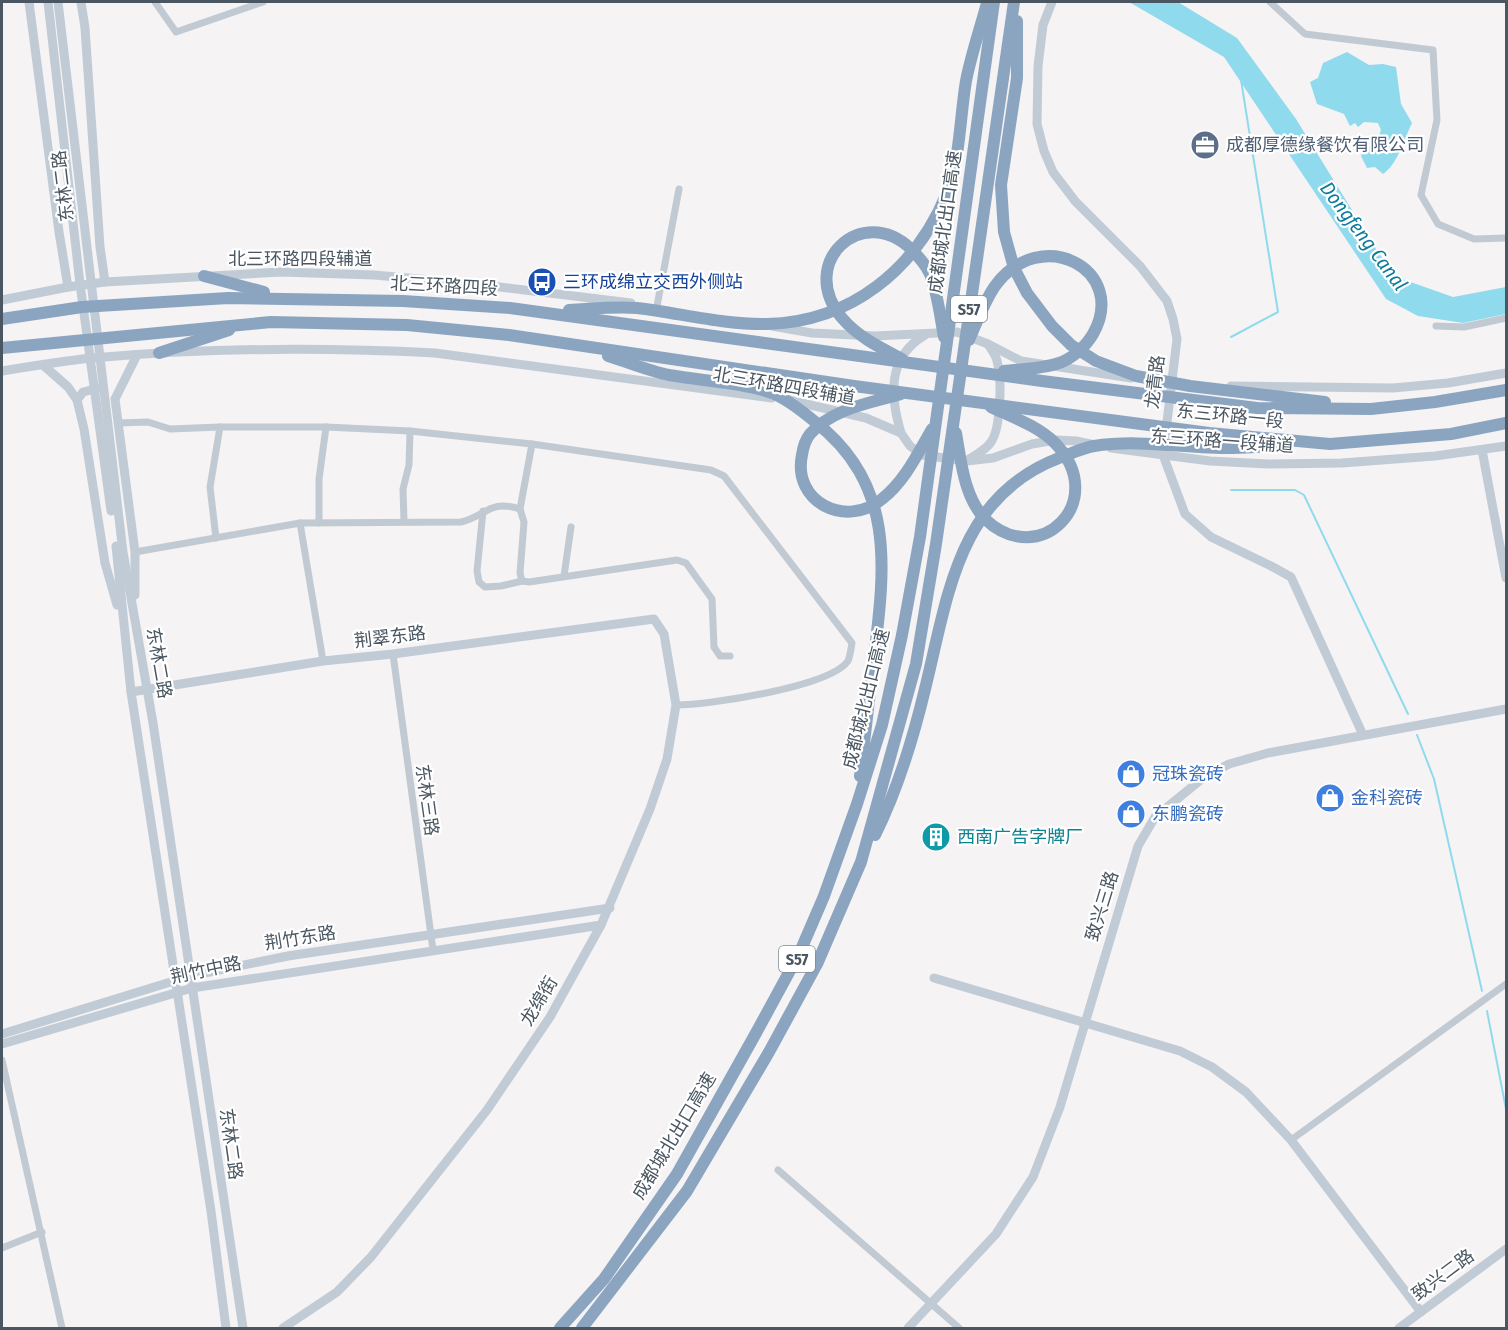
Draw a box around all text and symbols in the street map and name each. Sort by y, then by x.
office icon: 成都厚德缘餐饮有限公司 [1189,129,1221,161]
place label: 成都厚德缘餐饮有限公司 [1226,134,1424,156]
street label: 东林二路 [48,149,78,223]
street label: 成都城北出口高速 [924,149,966,295]
water label: Dongfeng Canal [1315,177,1413,295]
street label: 北三环路四段辅道 [228,248,372,270]
bus stop icon: 三环成绵立交西外侧站 [526,266,558,298]
place label: 三环成绵立交西外侧站 [563,271,743,293]
street label: 北三环路四段 [389,272,499,300]
road number: S57 [951,296,987,322]
street label: 龙青路 [1141,354,1169,410]
street label: 北三环路四段辅道 [711,363,857,409]
street label: 东三环路一段 [1175,399,1285,433]
street label: 东三环路一段辅道 [1149,425,1295,457]
street label: 荆翠东路 [353,622,427,652]
street label: 东林二路 [142,626,176,700]
street label: 成都城北出口高速 [838,626,894,772]
shop icon: 冠珠瓷砖 [1115,758,1147,790]
street label: 东林三路 [411,763,443,837]
place label: 冠珠瓷砖 [1152,763,1224,785]
shop icon: 金科瓷砖 [1314,782,1346,814]
place label: 金科瓷砖 [1351,787,1423,809]
shop icon: 东鹏瓷砖 [1115,798,1147,830]
place label: 东鹏瓷砖 [1152,803,1224,825]
building icon: 西南广告字牌厂 [920,821,952,853]
place label: 西南广告字牌厂 [957,826,1083,848]
street label: 致兴三路 [1081,868,1123,944]
street label: 荆竹东路 [263,922,337,954]
road number: S57 [779,946,815,972]
street label: 荆竹中路 [168,952,244,988]
street label: 龙绵街 [516,972,562,1030]
street label: 成都城北出口高速 [627,1069,721,1203]
street label: 东林二路 [215,1107,247,1181]
street label: 致兴二路 [1408,1245,1478,1305]

